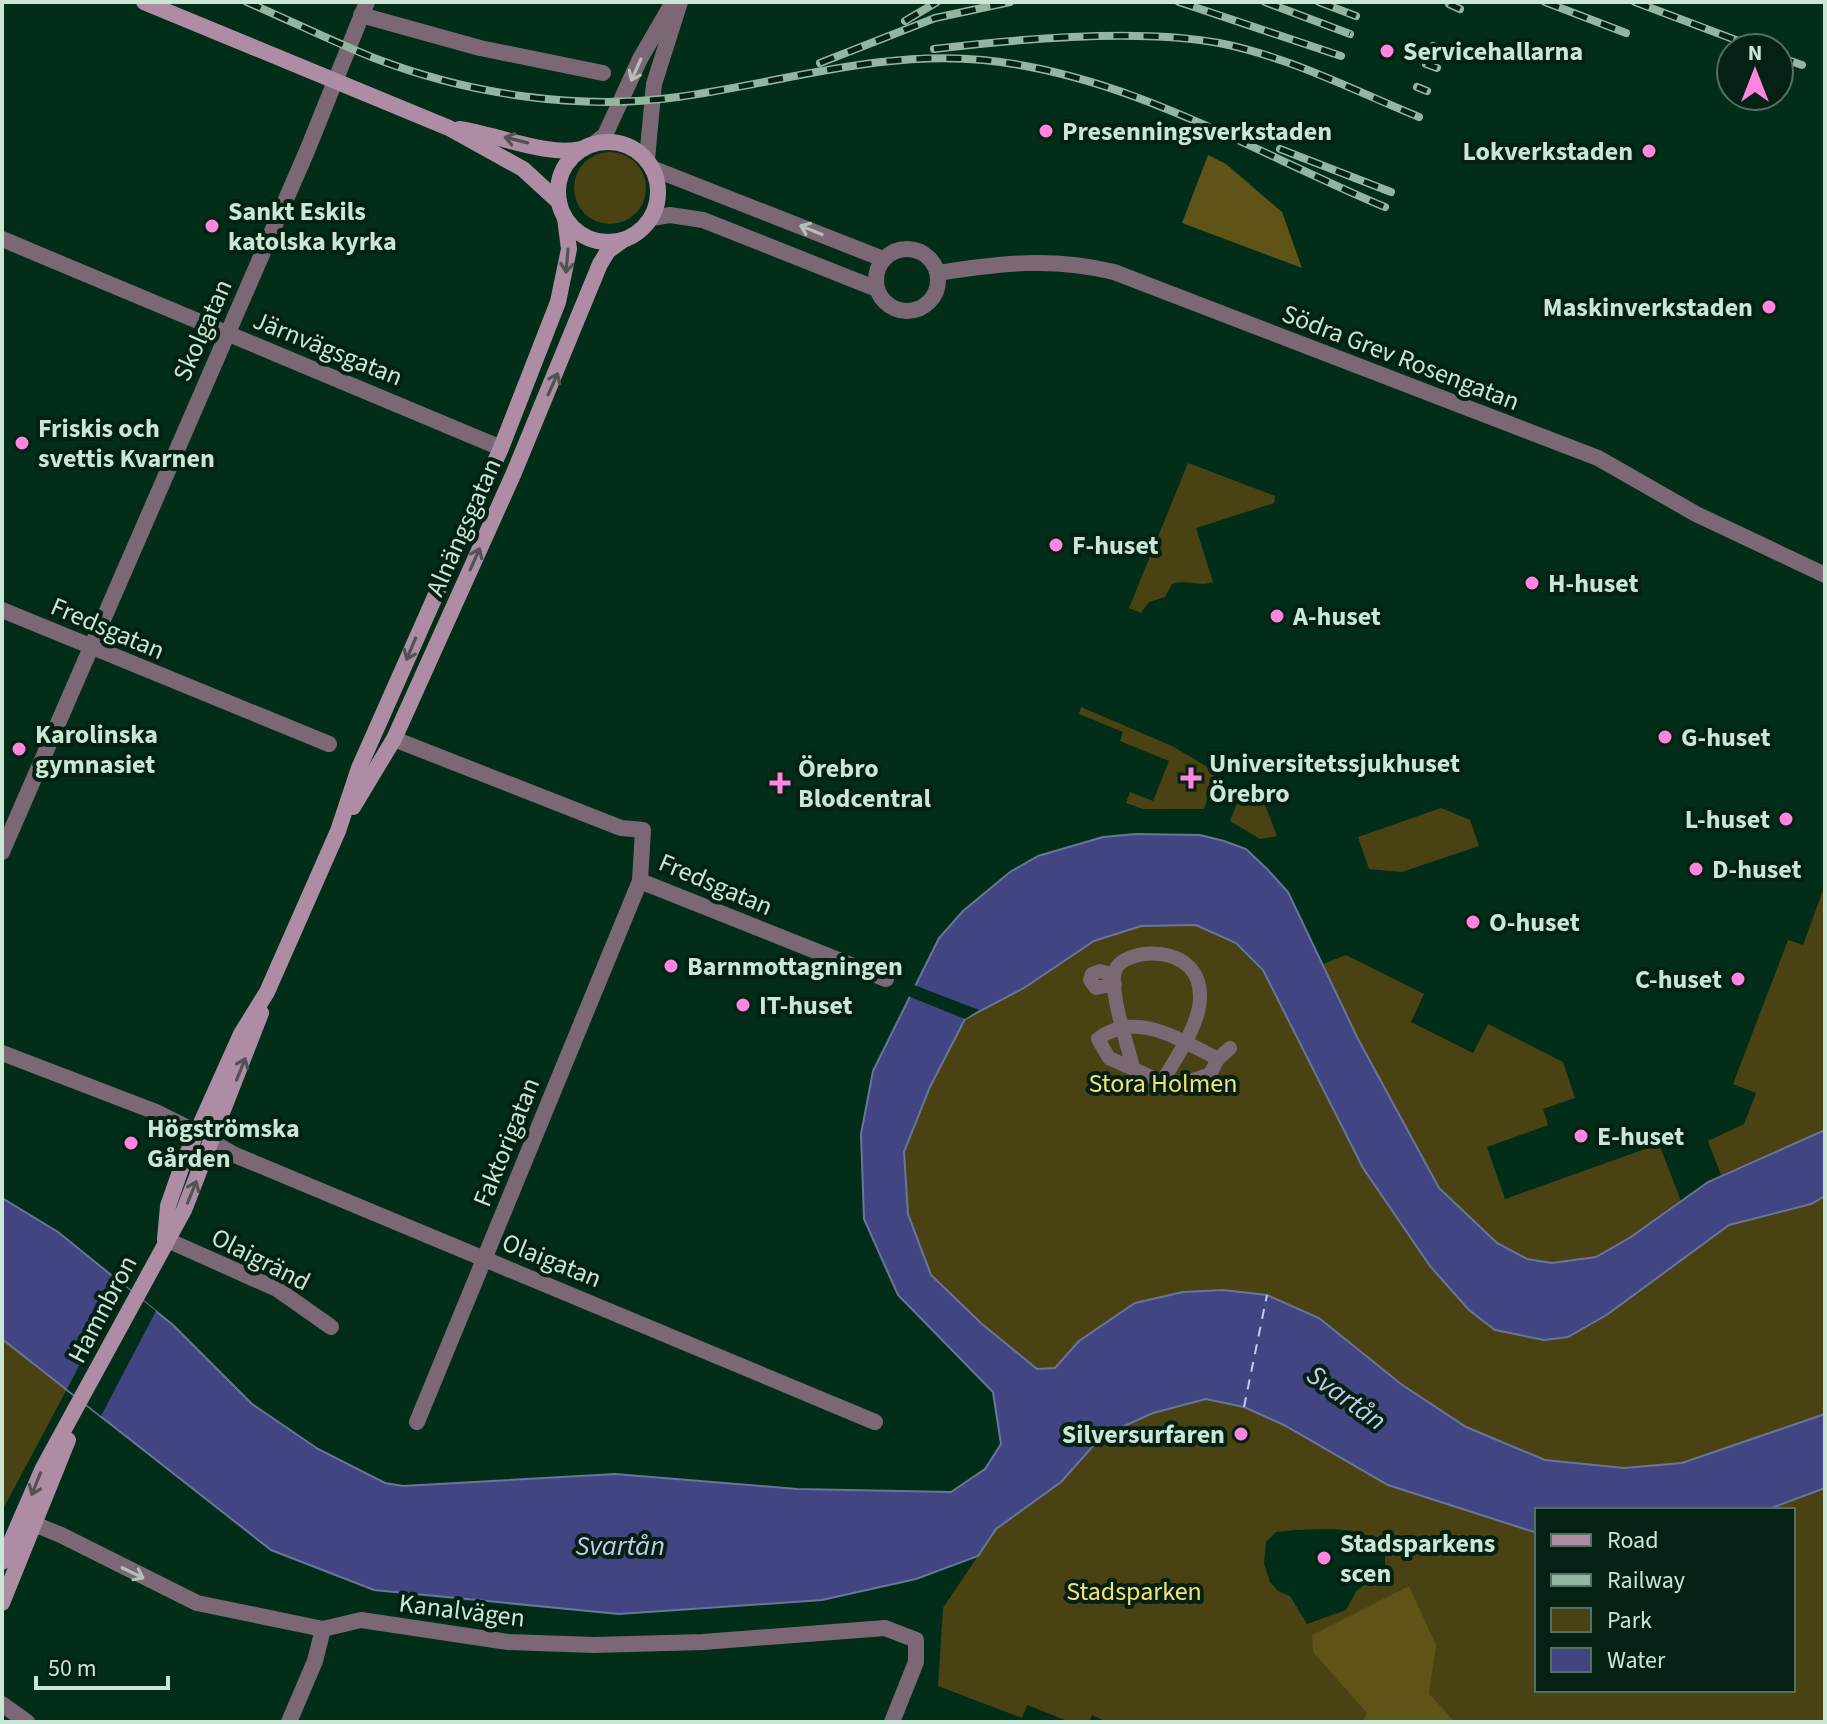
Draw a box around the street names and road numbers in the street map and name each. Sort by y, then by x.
street label: Skolgatan [164,273,241,387]
street label: Södra Grev Rosengatan [1277,295,1525,420]
street label: Järnvägsgatan [247,302,408,395]
street label: Alnängsgatan [417,452,510,602]
street label: Fredsgatan [45,588,170,669]
street label: Fredsgatan [653,844,778,925]
street label: Faktorigatan [464,1072,549,1212]
street label: Olaigränd [205,1219,317,1300]
street label: Olaigatan [496,1224,607,1297]
street label: Hamnbron [59,1249,146,1370]
street label: Kanalvägen [397,1584,527,1637]

